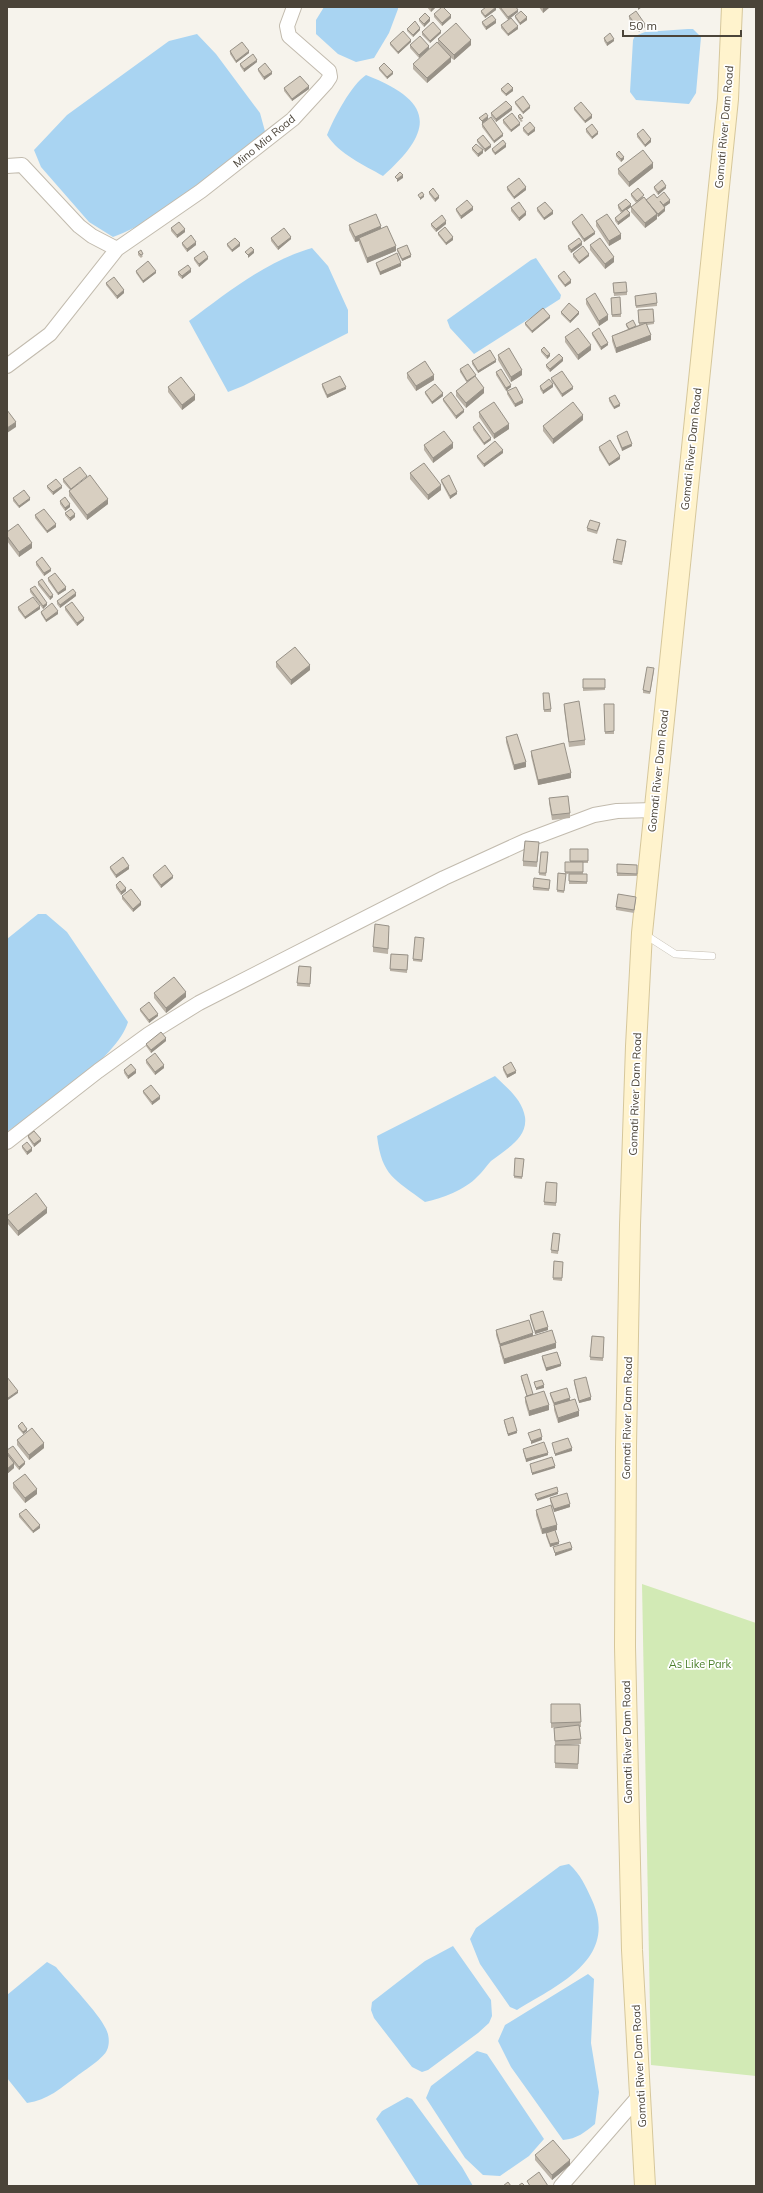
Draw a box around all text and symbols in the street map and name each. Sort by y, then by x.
scale bar [623,12,741,38]
text: 50 m [629,18,657,33]
street label: Gomati River Dam Road [712,65,736,189]
street label: Mino Mia Road [230,112,298,170]
street label: Gomati River Dam Road [678,387,704,511]
street label: Gomati River Dam Road [645,709,671,833]
street label: Gomati River Dam Road [626,1032,644,1156]
street label: Gomati River Dam Road [619,1356,635,1480]
park label: As Like Park [669,1657,732,1671]
street label: Gomati River Dam Road [619,1680,635,1804]
street label: Gomati River Dam Road [629,2004,649,2128]

